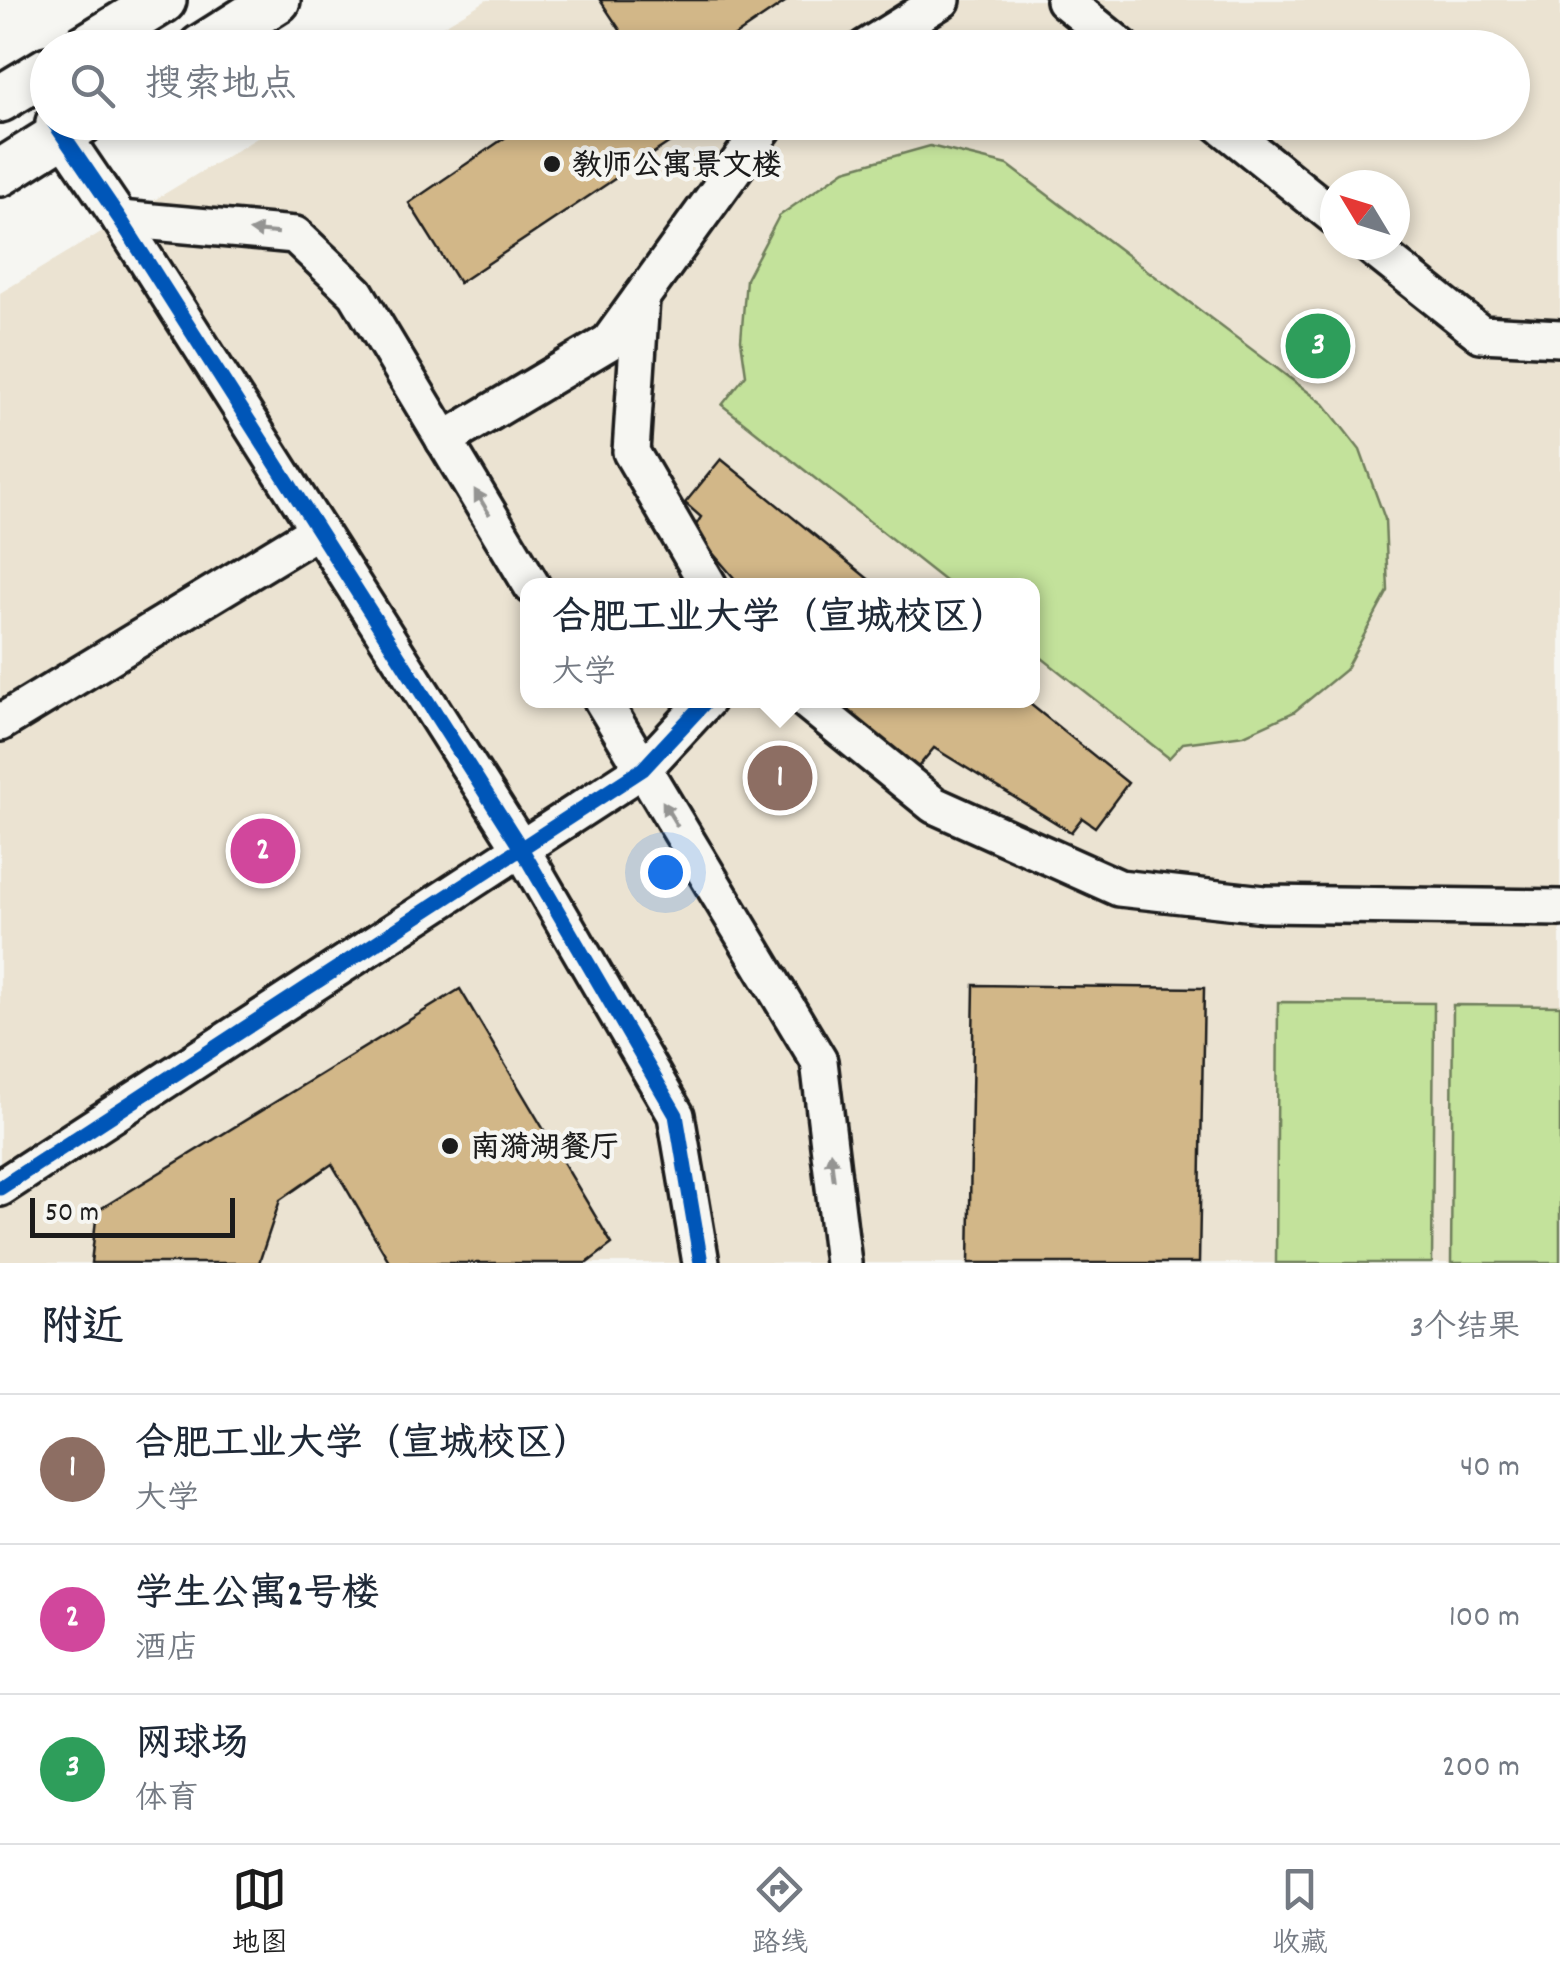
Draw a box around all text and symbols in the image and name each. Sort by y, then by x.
search box [30,30,1530,140]
icon: search [65,58,120,113]
text: 搜索地点 [145,60,297,115]
place label: 教师公寓景文楼 [572,147,782,190]
marker: 教师公寓景文楼 [541,153,563,175]
north arrow [1320,170,1410,260]
one-way arrow [247,223,279,239]
pin: 3 [1286,308,1350,384]
one-way arrow [474,488,491,516]
popup [520,578,1040,708]
text: 合肥工业大学（宣城校区） [552,593,1008,648]
text: 大学 [552,652,616,698]
pin: 1 [748,740,812,816]
one-way arrow [662,800,679,828]
pin: 2 [230,814,296,888]
your location [640,847,691,898]
place label: 南漪湖餐厅 [470,1129,620,1172]
marker: 南漪湖餐厅 [439,1135,461,1157]
one-way arrow [824,1150,840,1182]
scale bar [30,1193,235,1238]
text: 50 m [45,1195,99,1235]
text: 附近 [40,1301,124,1361]
text: 3个结果 [1410,1307,1520,1353]
text: 合肥工业大学（宣城校区） [135,1419,591,1474]
text: 1 [69,1446,76,1492]
text: 40 m [1460,1446,1520,1492]
text: 大学 [135,1478,199,1524]
text: 学生公寓2号楼 [135,1569,380,1624]
text: 2 [66,1596,79,1642]
text: 100 m [1449,1596,1520,1642]
text: 酒店 [135,1628,199,1674]
text: 网球场 [135,1719,249,1774]
text: 3 [65,1746,80,1792]
text: 200 m [1442,1746,1520,1792]
text: 体育 [135,1778,199,1824]
tab: 地图 [232,1862,288,1966]
tab: 路线 [752,1862,808,1966]
tab: 收藏 [1272,1862,1328,1966]

